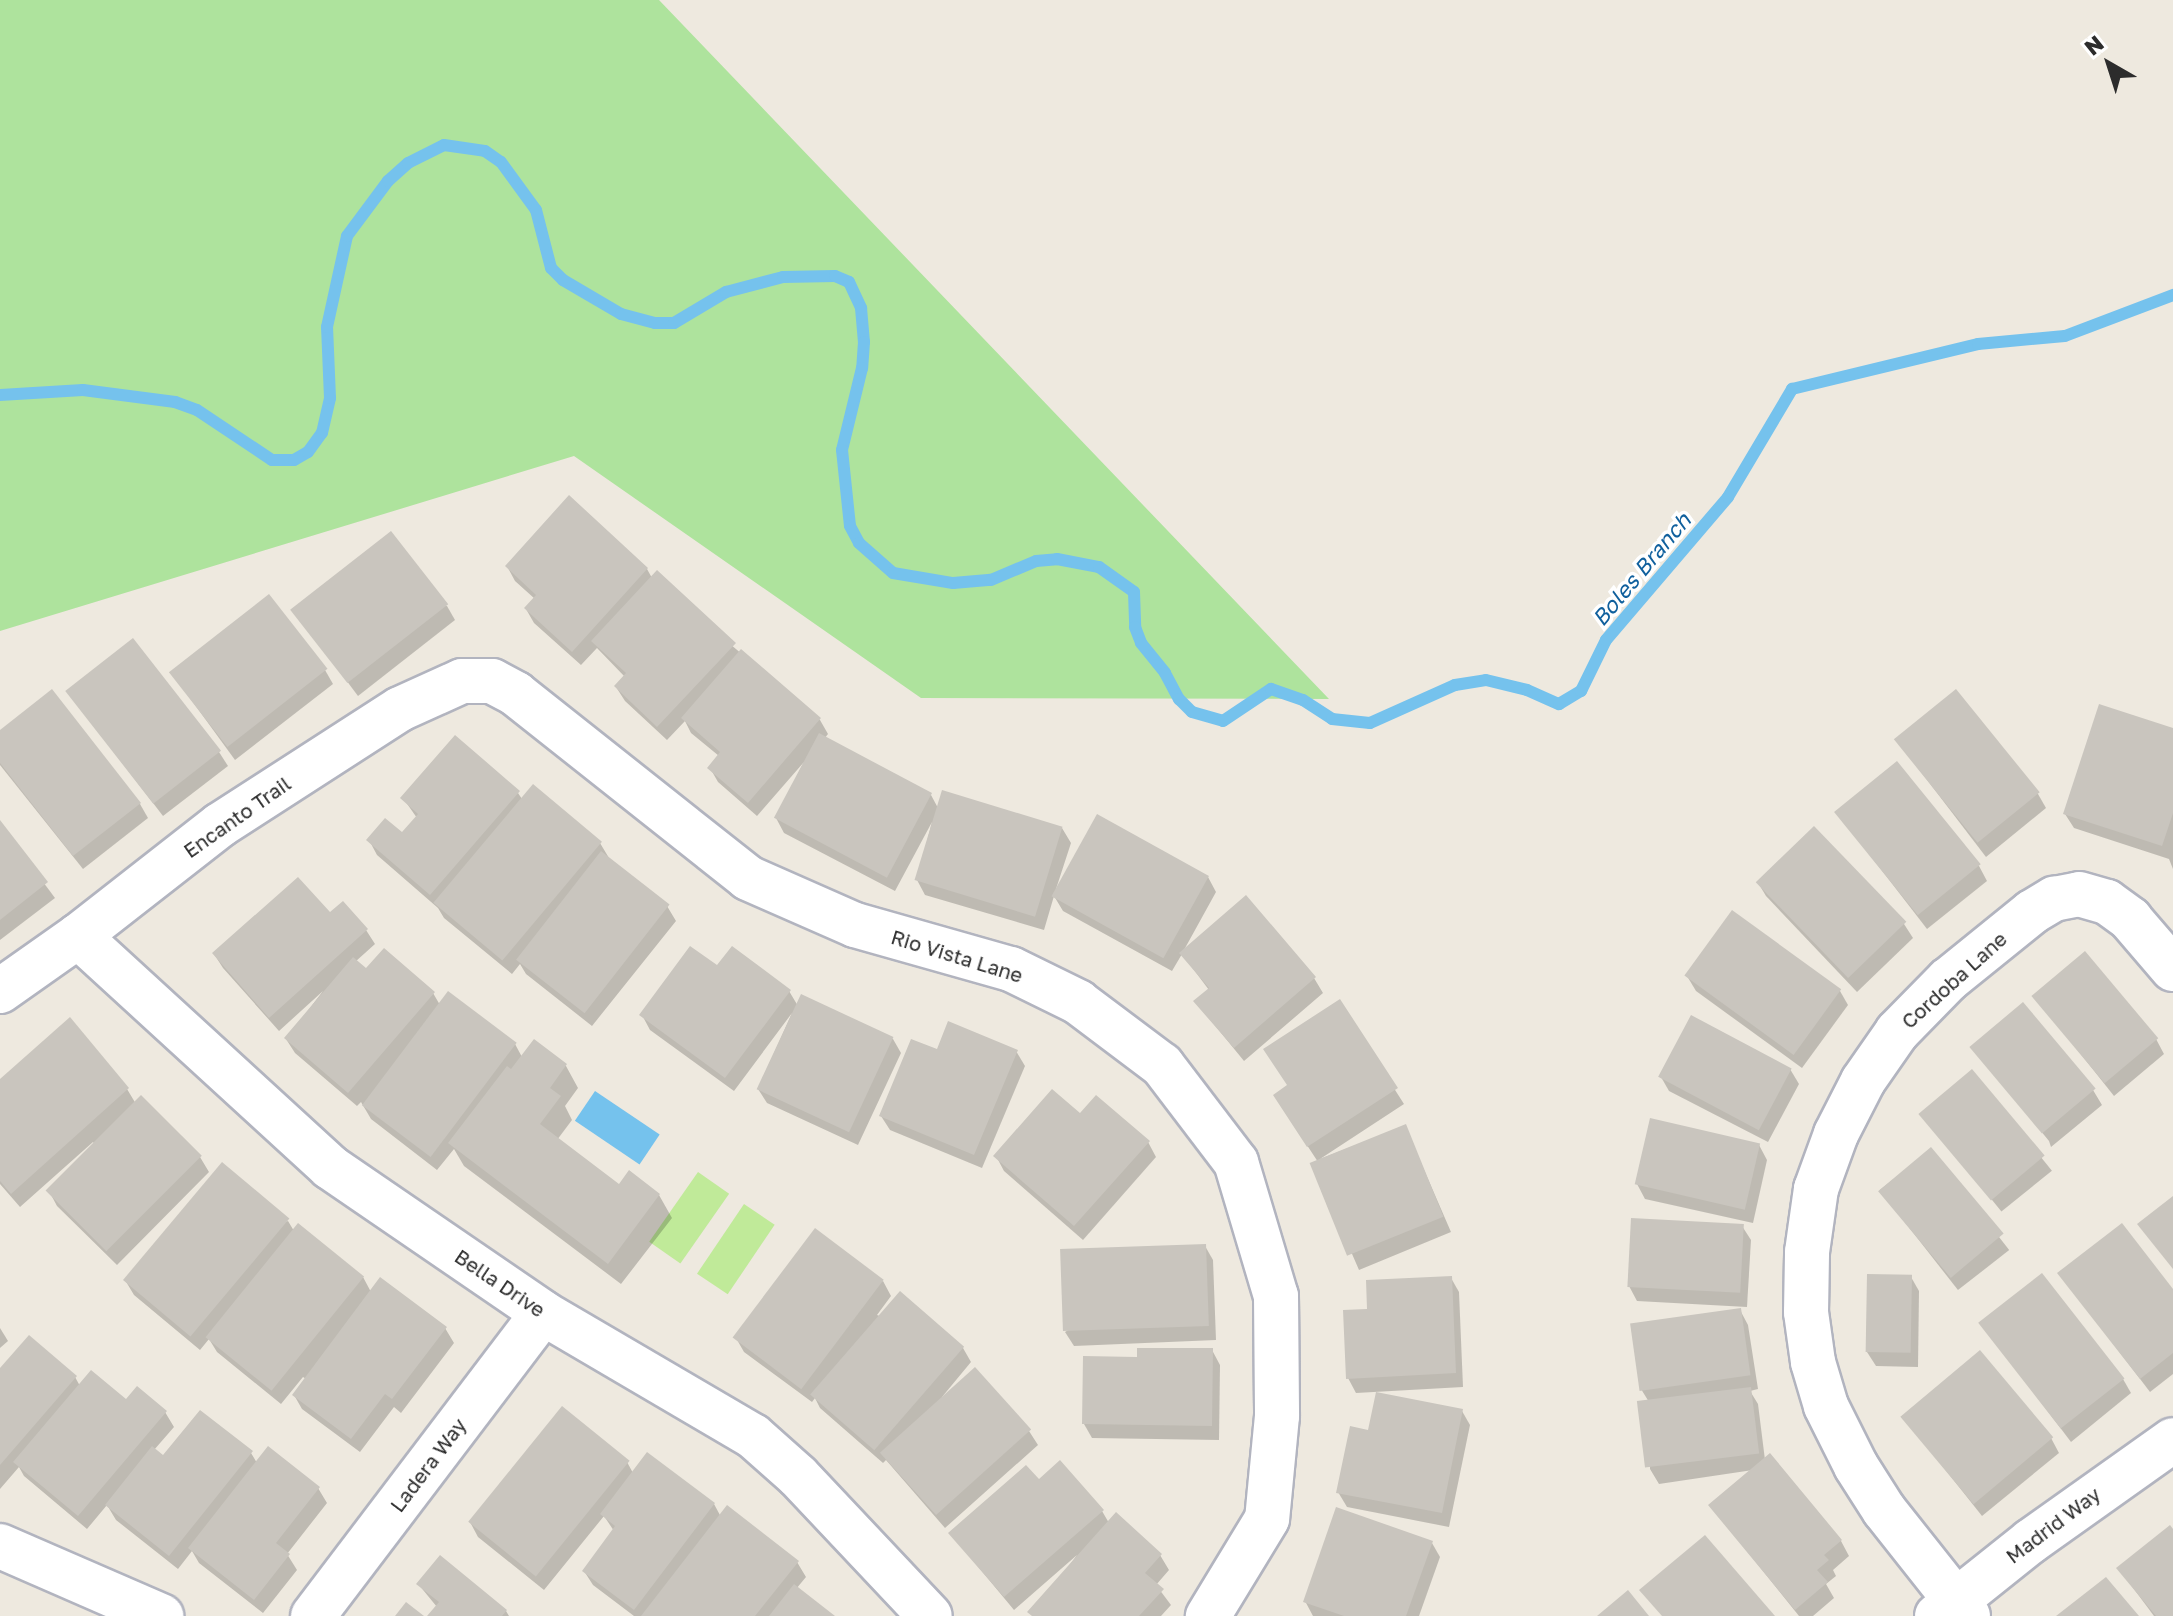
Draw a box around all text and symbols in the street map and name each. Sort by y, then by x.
north arrow [2069,24,2149,104]
text: N [2079,29,2109,61]
water label: Boles Branch [1586,507,1696,631]
street label: Encanto Trail [179,771,295,863]
street label: Rio Vista Lane [888,925,1026,987]
street label: Cordoba Lane [1897,927,2011,1033]
street label: Bella Drive [450,1244,550,1322]
street label: Ladera Way [385,1413,471,1517]
street label: Madrid Way [2001,1482,2105,1568]

